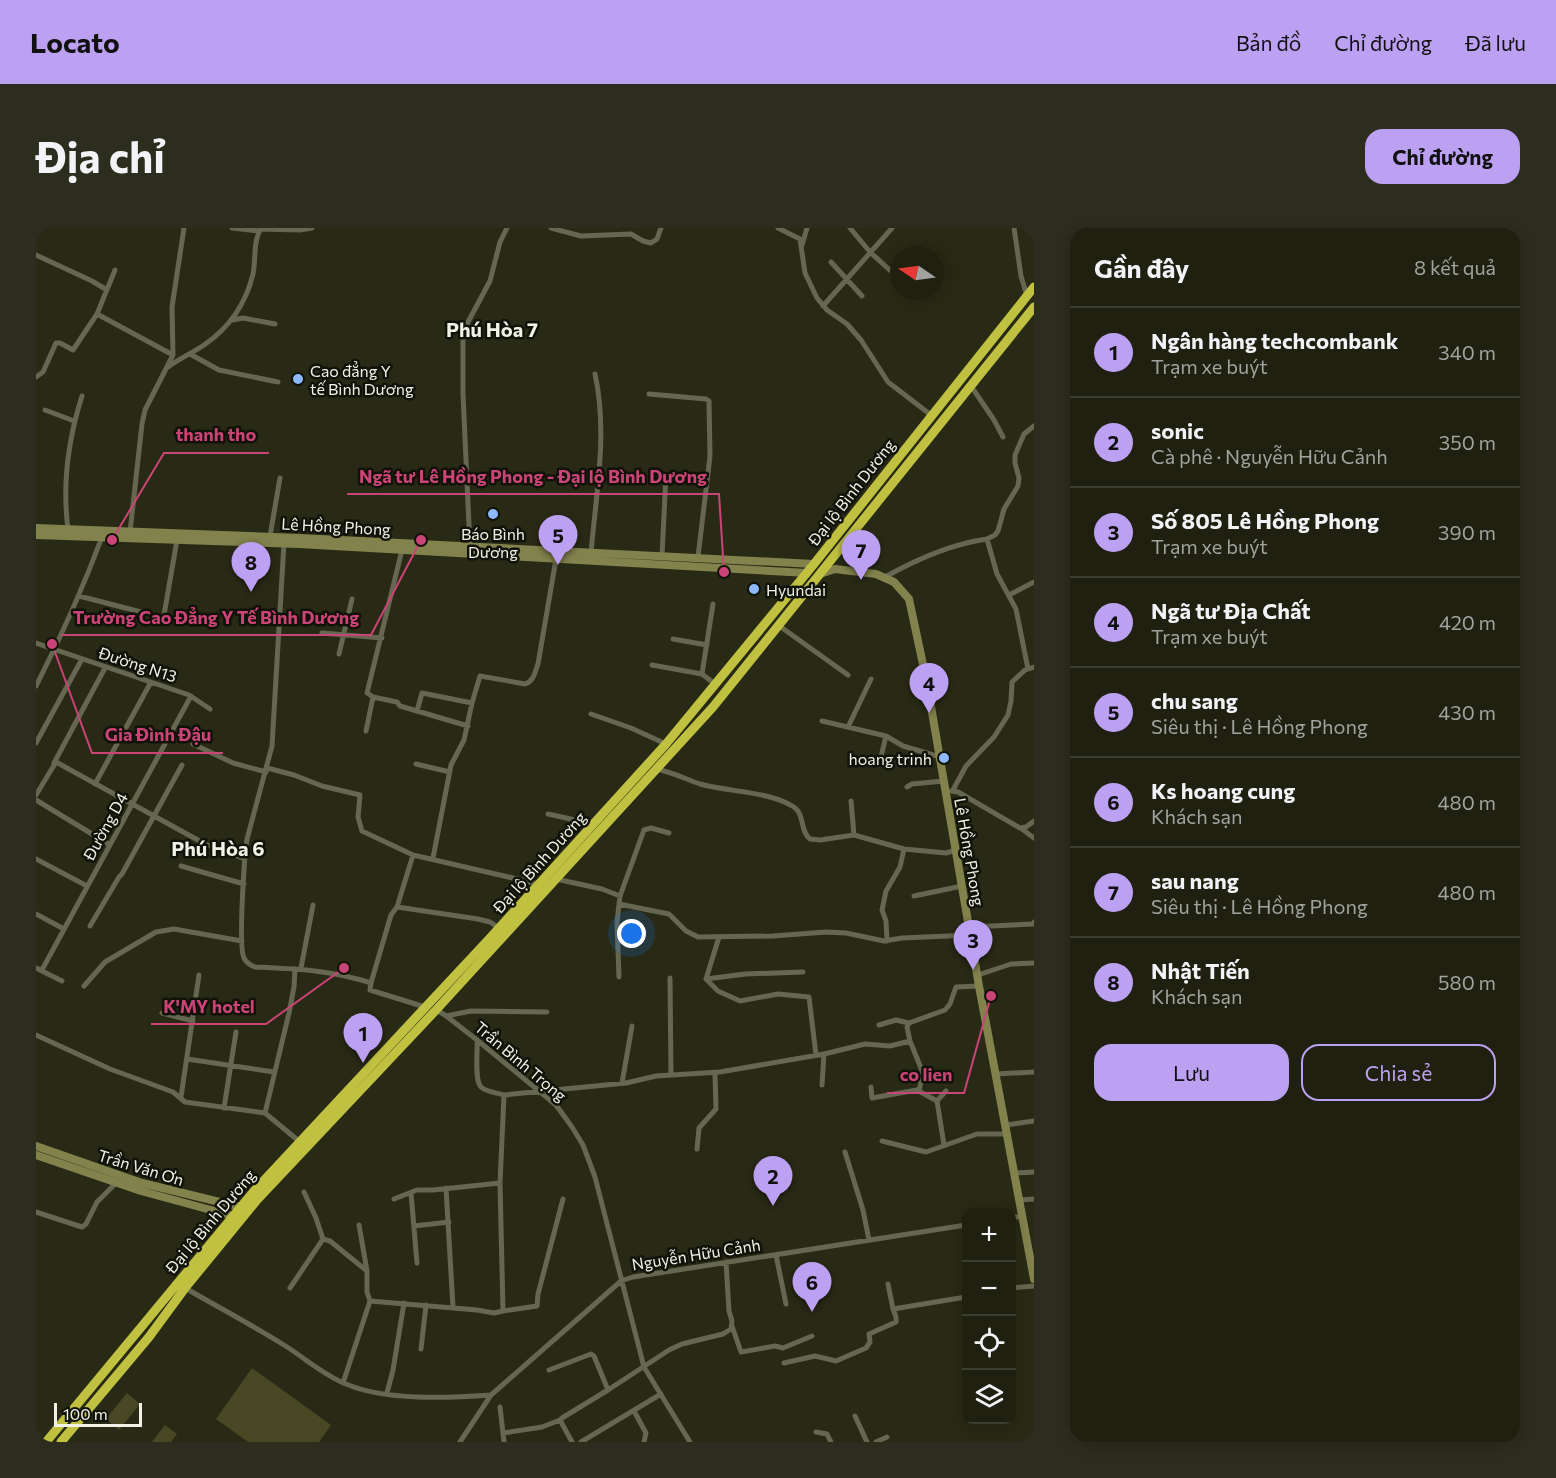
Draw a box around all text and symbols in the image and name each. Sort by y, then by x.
text: Locato [30,25,120,59]
text: Bản đồ [1236,30,1301,55]
text: Chỉ đường [1334,30,1432,55]
text: Đã lưu [1465,30,1526,55]
button: Chỉ đường [1365,129,1520,184]
text: Địa chỉ [36,130,165,182]
north arrow [890,246,944,300]
text: Gần đây [1094,252,1189,283]
text: 8 kết quả [1414,255,1496,279]
district label: Phú Hòa 7 [446,317,538,341]
text: Ngân hàng techcombank [1151,327,1398,354]
text: 1 [1109,340,1118,364]
text: 340 m [1438,340,1496,364]
text: Trạm xe buýt [1151,354,1268,378]
place label: Cao đẳng Y tế Bình Dương [310,361,414,398]
marker: Cao đẳng Y tế Bình Dương [291,372,305,386]
callout: thanh tho [164,417,269,453]
text: sonic [1151,417,1204,444]
text: thanh tho [176,423,257,445]
text: 2 [1108,430,1119,454]
text: 350 m [1439,430,1496,454]
street label: Đại lộ Bình Dương [803,435,899,550]
text: Cà phê · Nguyễn Hữu Cảnh [1151,444,1388,468]
callout: Ngã tư Lê Hồng Phong - Đại lộ Bình Dương [347,458,719,494]
text: Ngã tư Lê Hồng Phong - Đại lộ Bình Dương [359,465,707,487]
marker: Báo Bình Dương [486,507,500,521]
text: Số 805 Lê Hồng Phong [1151,507,1379,534]
street label: Lê Hồng Phong [281,514,392,538]
pin: 5 [538,516,578,565]
text: 3 [1108,520,1119,544]
text: 390 m [1438,520,1496,544]
place label: Báo Bình Dương [461,524,525,561]
pin: 7 [842,530,880,580]
text: Trạm xe buýt [1151,534,1268,558]
pin: 8 [232,542,270,592]
place label: Hyundai [766,580,826,599]
marker: Hyundai [747,582,761,596]
text: Ngã tư Địa Chất [1151,597,1311,624]
callout: Trường Cao Đẳng Y Tế Bình Dương [61,599,371,635]
text: Trường Cao Đẳng Y Tế Bình Dương [73,606,359,628]
text: 4 [1107,610,1120,634]
text: 420 m [1439,610,1496,634]
text: Trạm xe buýt [1151,624,1268,648]
street label: Đường N13 [96,642,179,686]
pin: 4 [910,664,948,713]
text: chu sang [1151,687,1238,714]
text: 5 [1108,700,1119,724]
text: 430 m [1438,700,1496,724]
text: Siêu thị · Lê Hồng Phong [1151,714,1368,738]
callout: Gia Đình Đậu [92,717,223,753]
text: Gia Đình Đậu [105,723,211,745]
place label: hoang trinh [849,749,932,768]
marker: hoang trinh [937,751,951,765]
text: Ks hoang cung [1151,777,1295,804]
street label: Đường D4 [78,789,132,864]
text: 6 [1107,790,1120,814]
text: 480 m [1438,790,1496,814]
street label: Lê Hồng Phong [951,796,989,908]
text: Khách sạn [1151,804,1242,828]
street label: Đại lộ Bình Dương [488,807,590,917]
district label: Phú Hòa 6 [171,836,265,860]
text: sau nang [1151,867,1239,894]
text: 7 [1108,880,1119,904]
text: 480 m [1438,880,1496,904]
text: Siêu thị · Lê Hồng Phong [1151,894,1368,918]
your location [617,919,646,948]
pin: 3 [954,920,992,970]
text: Nhật Tiến [1151,957,1250,984]
text: 8 [1107,970,1120,994]
text: 580 m [1438,970,1496,994]
text: Khách sạn [1151,984,1242,1008]
callout: K'MY hotel [151,988,266,1024]
text: K'MY hotel [163,995,255,1017]
pin: 1 [344,1014,382,1063]
street label: Trần Bình Trọng [471,1017,571,1105]
button: Lưu [1094,1044,1289,1101]
button: Chia sẻ [1301,1044,1496,1101]
callout: co lien [887,1057,964,1093]
text: co lien [900,1063,952,1085]
street label: Trần Văn Ơn [96,1145,186,1189]
pin: 2 [754,1156,792,1206]
street label: Đại lộ Bình Dương [160,1165,259,1278]
map controls [962,1208,1016,1424]
button: + [962,1208,1016,1262]
street label: Nguyễn Hữu Cảnh [630,1234,762,1274]
pin: 6 [792,1262,832,1312]
button: − [962,1262,1016,1316]
button: locate [962,1316,1016,1370]
button: layers [962,1370,1016,1424]
scale bar [54,1400,142,1428]
text: 100 m [63,1404,108,1423]

